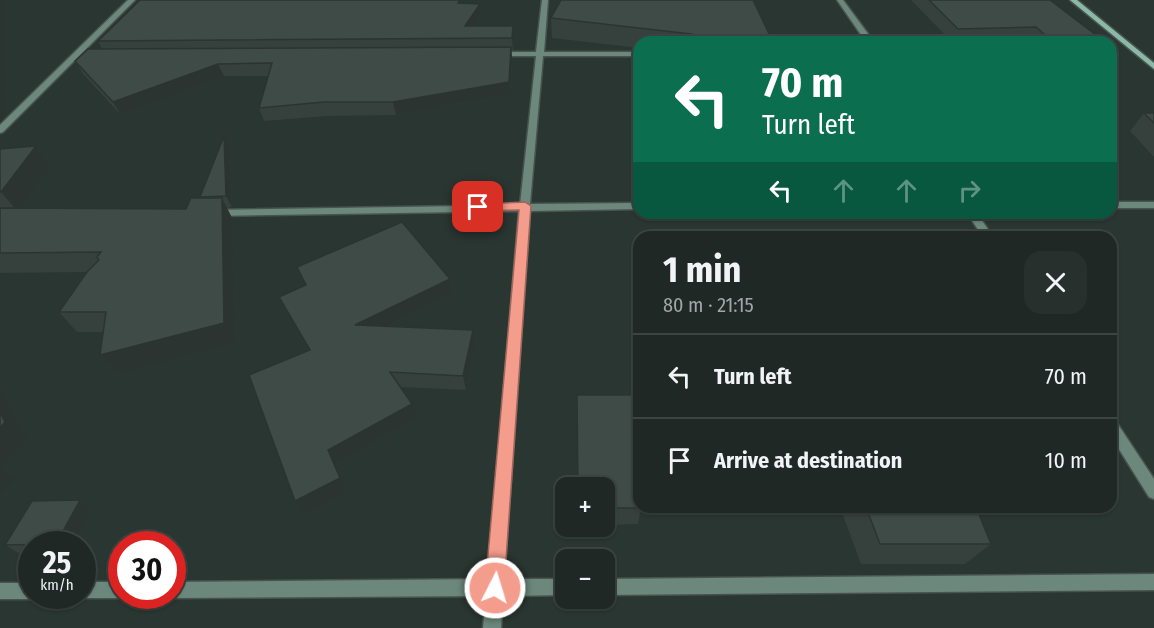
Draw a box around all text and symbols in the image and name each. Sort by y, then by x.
text: 70 m [762,58,843,108]
icon: left [663,60,741,138]
text: Turn left [762,109,855,141]
icon: left [764,174,797,207]
icon: ahead [827,174,860,207]
icon: ahead [890,174,923,207]
icon: right [953,174,986,207]
pin [452,181,503,232]
icon: arrive [461,190,494,223]
text: 1 min [663,248,741,292]
button: close [1024,251,1087,314]
text: 80 m · 21:15 [663,293,754,317]
icon: left [663,360,696,393]
text: Turn left [714,363,792,390]
text: 70 m [1045,363,1087,390]
icon: arrive [663,444,696,477]
text: Arrive at destination [714,447,902,474]
text: 10 m [1045,447,1087,474]
map controls [555,477,615,609]
button: + [555,477,615,537]
speed limit sign: 30 [108,531,186,609]
text: 25 [43,545,71,581]
button: − [555,549,615,609]
position arrow [463,556,527,620]
text: km/h [40,576,74,594]

